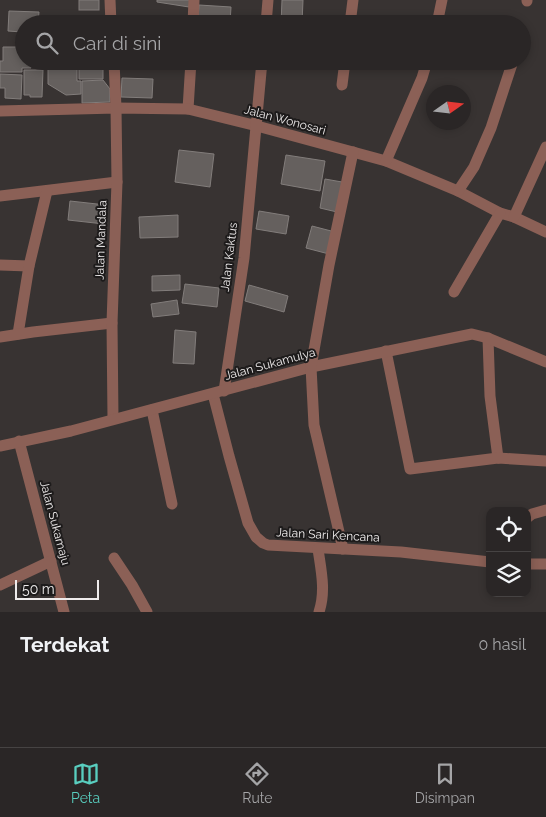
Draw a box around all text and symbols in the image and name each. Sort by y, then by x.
search box [15,15,531,70]
icon: search [33,29,61,57]
text: Cari di sini [73,32,161,54]
north arrow [426,85,471,130]
street label: Jalan Wonosari [243,102,327,138]
street label: Jalan Mandala [93,200,109,280]
street label: Jalan Kaktus [218,221,240,292]
street label: Jalan Sukamulya [223,345,317,383]
street label: Jalan Sukamaju [37,479,73,567]
map controls [486,507,531,597]
button: locate [486,507,531,552]
street label: Jalan Sari Kencana [276,525,380,545]
button: layers [486,552,531,597]
scale bar [15,577,99,600]
text: 50 m [22,581,55,597]
text: Terdekat [20,632,109,657]
text: 0 hasil [479,635,526,654]
tab: Peta [71,760,100,806]
tab: Rute [242,760,272,806]
tab: Disimpan [415,760,475,806]

